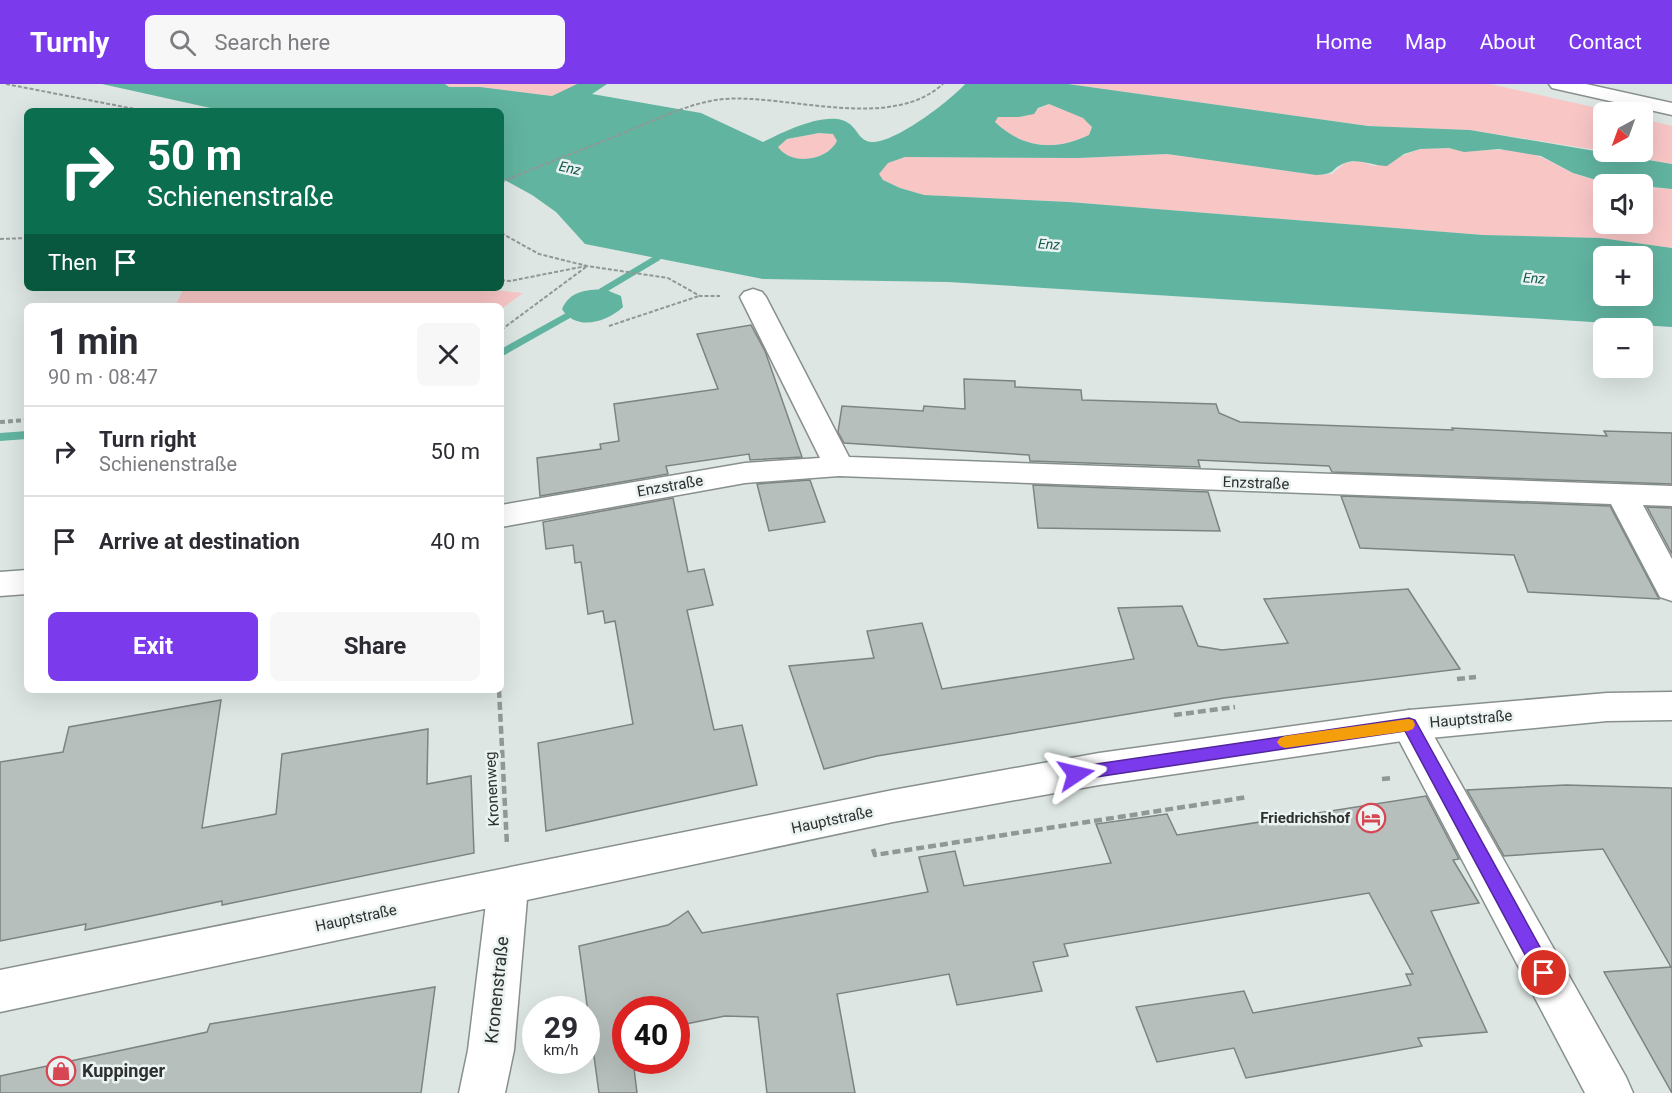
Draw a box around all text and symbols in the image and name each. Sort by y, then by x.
search box [145,15,565,69]
text: Turnly [30,26,109,59]
icon: search [166,26,199,59]
text: Search here [214,30,330,55]
text: Home [1316,30,1372,54]
text: Map [1405,30,1447,54]
text: About [1480,30,1536,54]
text: Contact [1569,30,1642,54]
north arrow [1593,102,1653,162]
map controls [1593,102,1653,378]
text: 50 m [147,131,242,180]
icon: right [48,132,126,210]
water label: Enz [558,158,583,178]
button: sound [1593,174,1653,234]
text: Schienenstraße [147,181,334,213]
water label: Enz [1037,235,1061,253]
icon: arrive [109,246,142,279]
button: + [1593,246,1653,306]
text: Then [48,250,97,275]
water label: Enz [1522,269,1546,287]
button: − [1593,318,1653,378]
text: 1 min [48,321,139,363]
button: close [417,323,480,386]
text: 90 m · 08:47 [48,365,158,389]
text: Turn right [99,427,196,452]
icon: right [48,435,81,468]
text: 50 m [431,439,480,464]
text: Schienenstraße [99,452,237,476]
street label: Enzstraße [636,471,704,501]
street label: Enzstraße [1222,473,1290,493]
icon: arrive [48,525,81,558]
text: Arrive at destination [99,529,300,554]
text: 40 m [431,529,480,554]
button: Exit [48,612,258,681]
button: Share [270,612,480,681]
street label: Hauptstraße [1429,706,1513,732]
position arrow [1044,742,1108,806]
street label: Kronenweg [481,751,503,827]
hotel icon: Friedrichshof [1355,802,1387,834]
street label: Hauptstraße [790,803,874,837]
place label: Friedrichshof [1260,809,1351,827]
street label: Hauptstraße [314,901,398,935]
street label: Kronenstraße [480,935,513,1045]
pin [1518,947,1569,998]
icon: arrive [1527,956,1560,989]
speed limit sign: 40 [612,996,690,1074]
text: 29 [544,1010,578,1045]
text: km/h [543,1041,579,1059]
shop icon: Kuppinger [45,1055,77,1087]
place label: Kuppinger [82,1060,165,1081]

